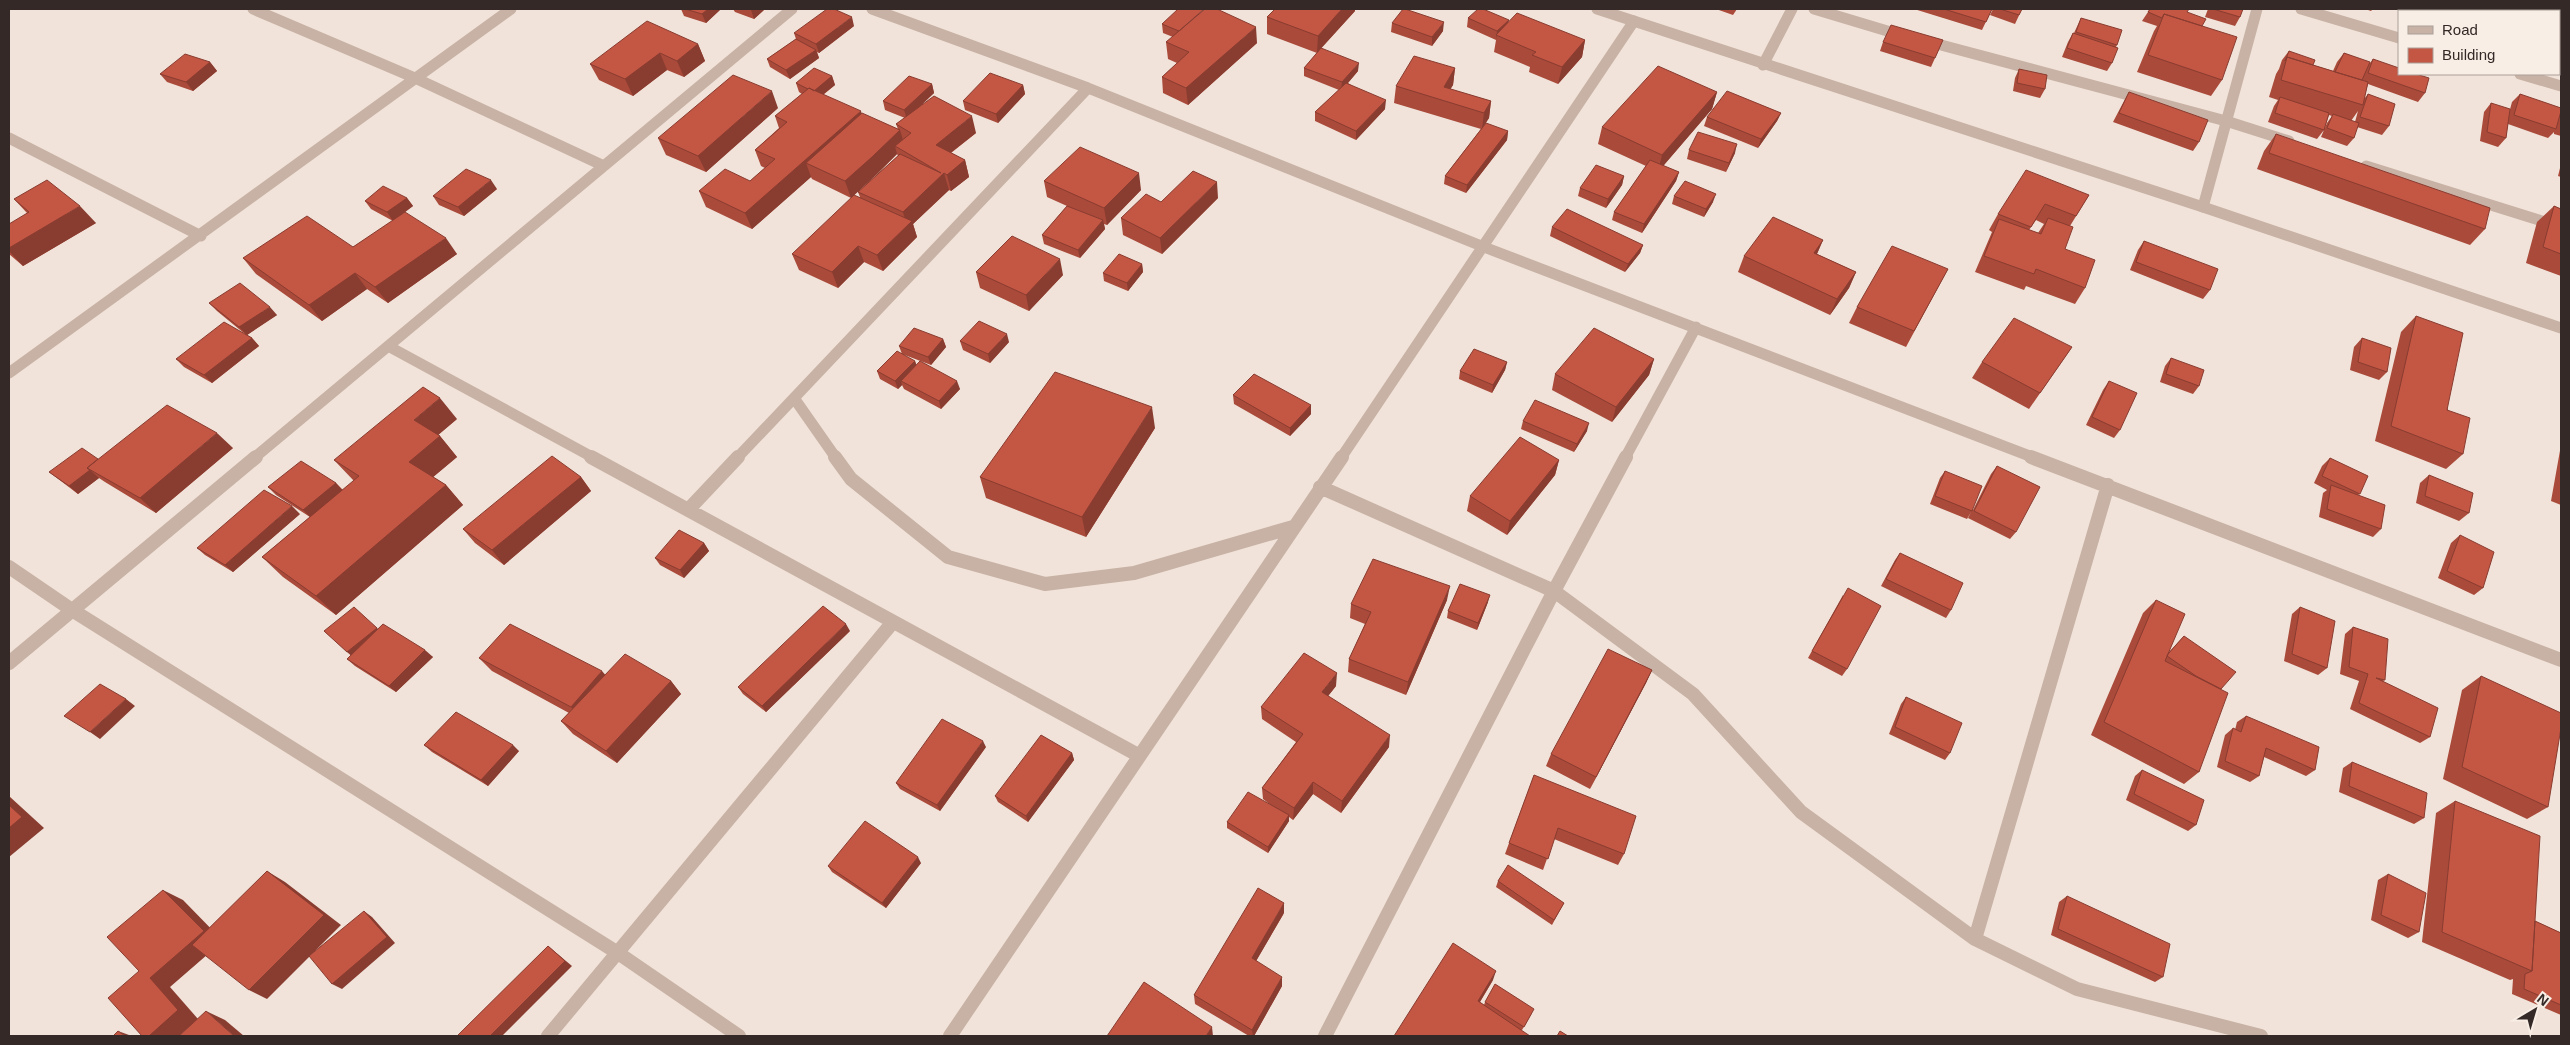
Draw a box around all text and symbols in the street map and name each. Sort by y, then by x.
legend [2398,10,2560,75]
text: Road [2442,21,2478,38]
text: Building [2442,46,2495,63]
north arrow [2510,985,2560,1035]
text: N [2534,990,2552,1009]

